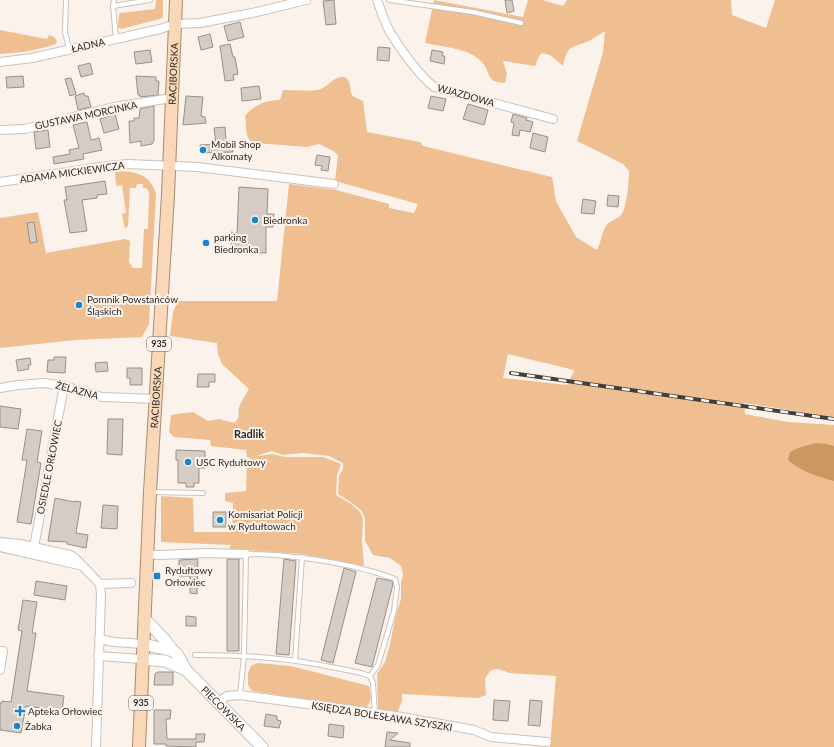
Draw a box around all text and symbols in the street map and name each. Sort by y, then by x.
street label: ŁADNA [70,35,106,55]
street label: RACIBORSKA [166,42,180,105]
street label: WJAZDOWA [436,81,496,109]
street label: GUSTAWA MORCINKA [34,98,139,132]
place label: Mobil Shop Alkomaty [211,138,261,162]
marker: Mobil Shop Alkomaty [198,145,208,155]
street label: ADAMA MICKIEWICZA [19,159,125,185]
place label: Biedronka [263,214,307,226]
marker: Biedronka [250,215,260,225]
place label: parking Biedronka [214,231,258,255]
marker: parking Biedronka [201,238,211,248]
place label: Pomnik Powstańców Śląskich [87,293,178,317]
marker: Pomnik Powstańców Śląskich [74,300,84,310]
road number: 935 [147,337,171,351]
street label: RACIBORSKA [148,366,164,429]
street label: ŻELAZNA [54,378,100,402]
street label: OSIEDLE ORŁOWIEC [34,419,64,515]
district label: Radlik [234,427,264,440]
place label: USC Rydułtowy [196,456,266,468]
marker: USC Rydułtowy [183,457,193,467]
place label: Komisariat Policji w Rydułtowach [228,508,303,532]
marker: Komisariat Policji w Rydułtowach [215,515,225,525]
place label: Rydułtowy Orłowiec [165,564,213,588]
marker: Rydułtowy Orłowiec [152,571,162,581]
street label: PIECOWSKA [199,683,249,733]
road number: 935 [129,696,153,710]
street label: KSIĘDZA BOLESŁAWA SZYSZKI [311,699,453,733]
place label: Apteka Orłowiec [28,705,103,717]
marker: Apteka Orłowiec [15,706,25,716]
place label: Żabka [25,720,52,732]
marker: Żabka [12,721,22,731]

